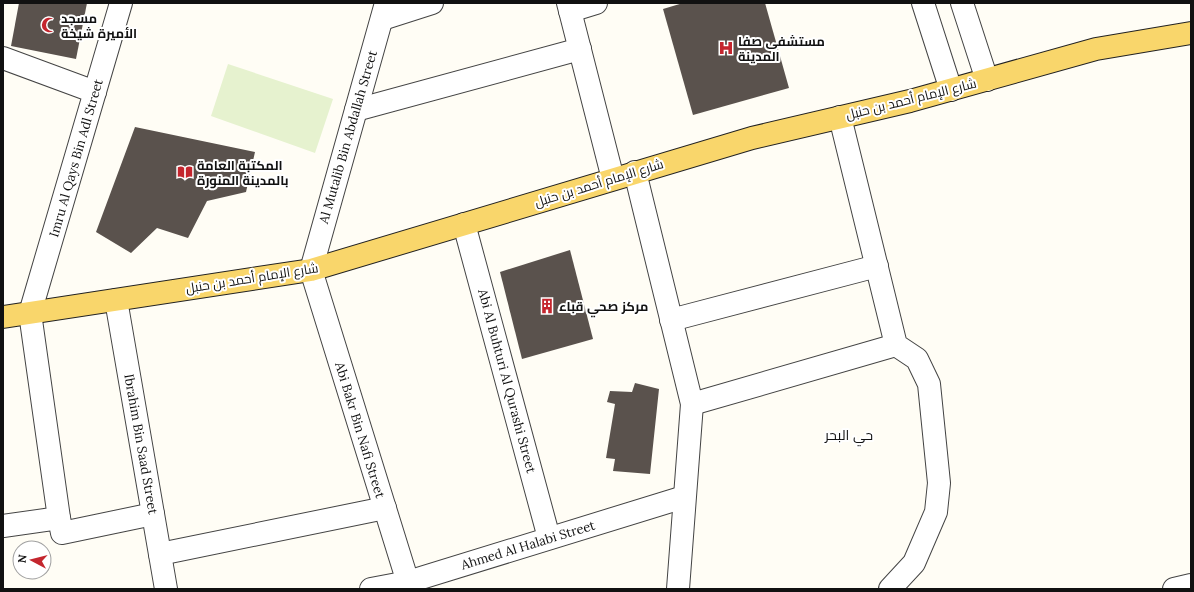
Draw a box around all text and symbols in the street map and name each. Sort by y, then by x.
place label: مسجد الأميرة شيخة [61,10,137,42]
mosque icon: مسجد الأميرة شيخة [40,16,58,34]
place label: مستشفی صفا المدینة [738,33,825,65]
hospital icon: مستشفی صفا المدینة [717,39,735,57]
street label: Al Mutalib Bin Abdallah Street [315,48,381,227]
street label: شارع الإمام أحمد بن حنبل [844,75,978,124]
street label: Imru Al Qays Bin Adl Street [45,77,107,239]
street label: شارع الإمام أحمد بن حنبل [532,155,666,212]
place label: المكتبة العامة بالمدينة المنورة [197,157,289,189]
library icon: المكتبة العامة بالمدينة المنورة [176,163,194,181]
street label: شارع الإمام أحمد بن حنبل [184,259,320,298]
street label: Abi Al Buhturi Al Qurashi Street [474,286,540,475]
building icon: مركز صحي قباء [538,297,556,315]
place label: مركز صحي قباء [559,298,648,318]
street label: Abi Bakr Bin Nafi Street [331,359,389,500]
street label: Ibrahim Bin Saad Street [120,372,162,516]
district label: حي البحر [824,426,873,447]
street label: Ahmed Al Halabi Street [458,517,597,574]
north arrow [12,540,52,580]
text: N [15,553,30,564]

